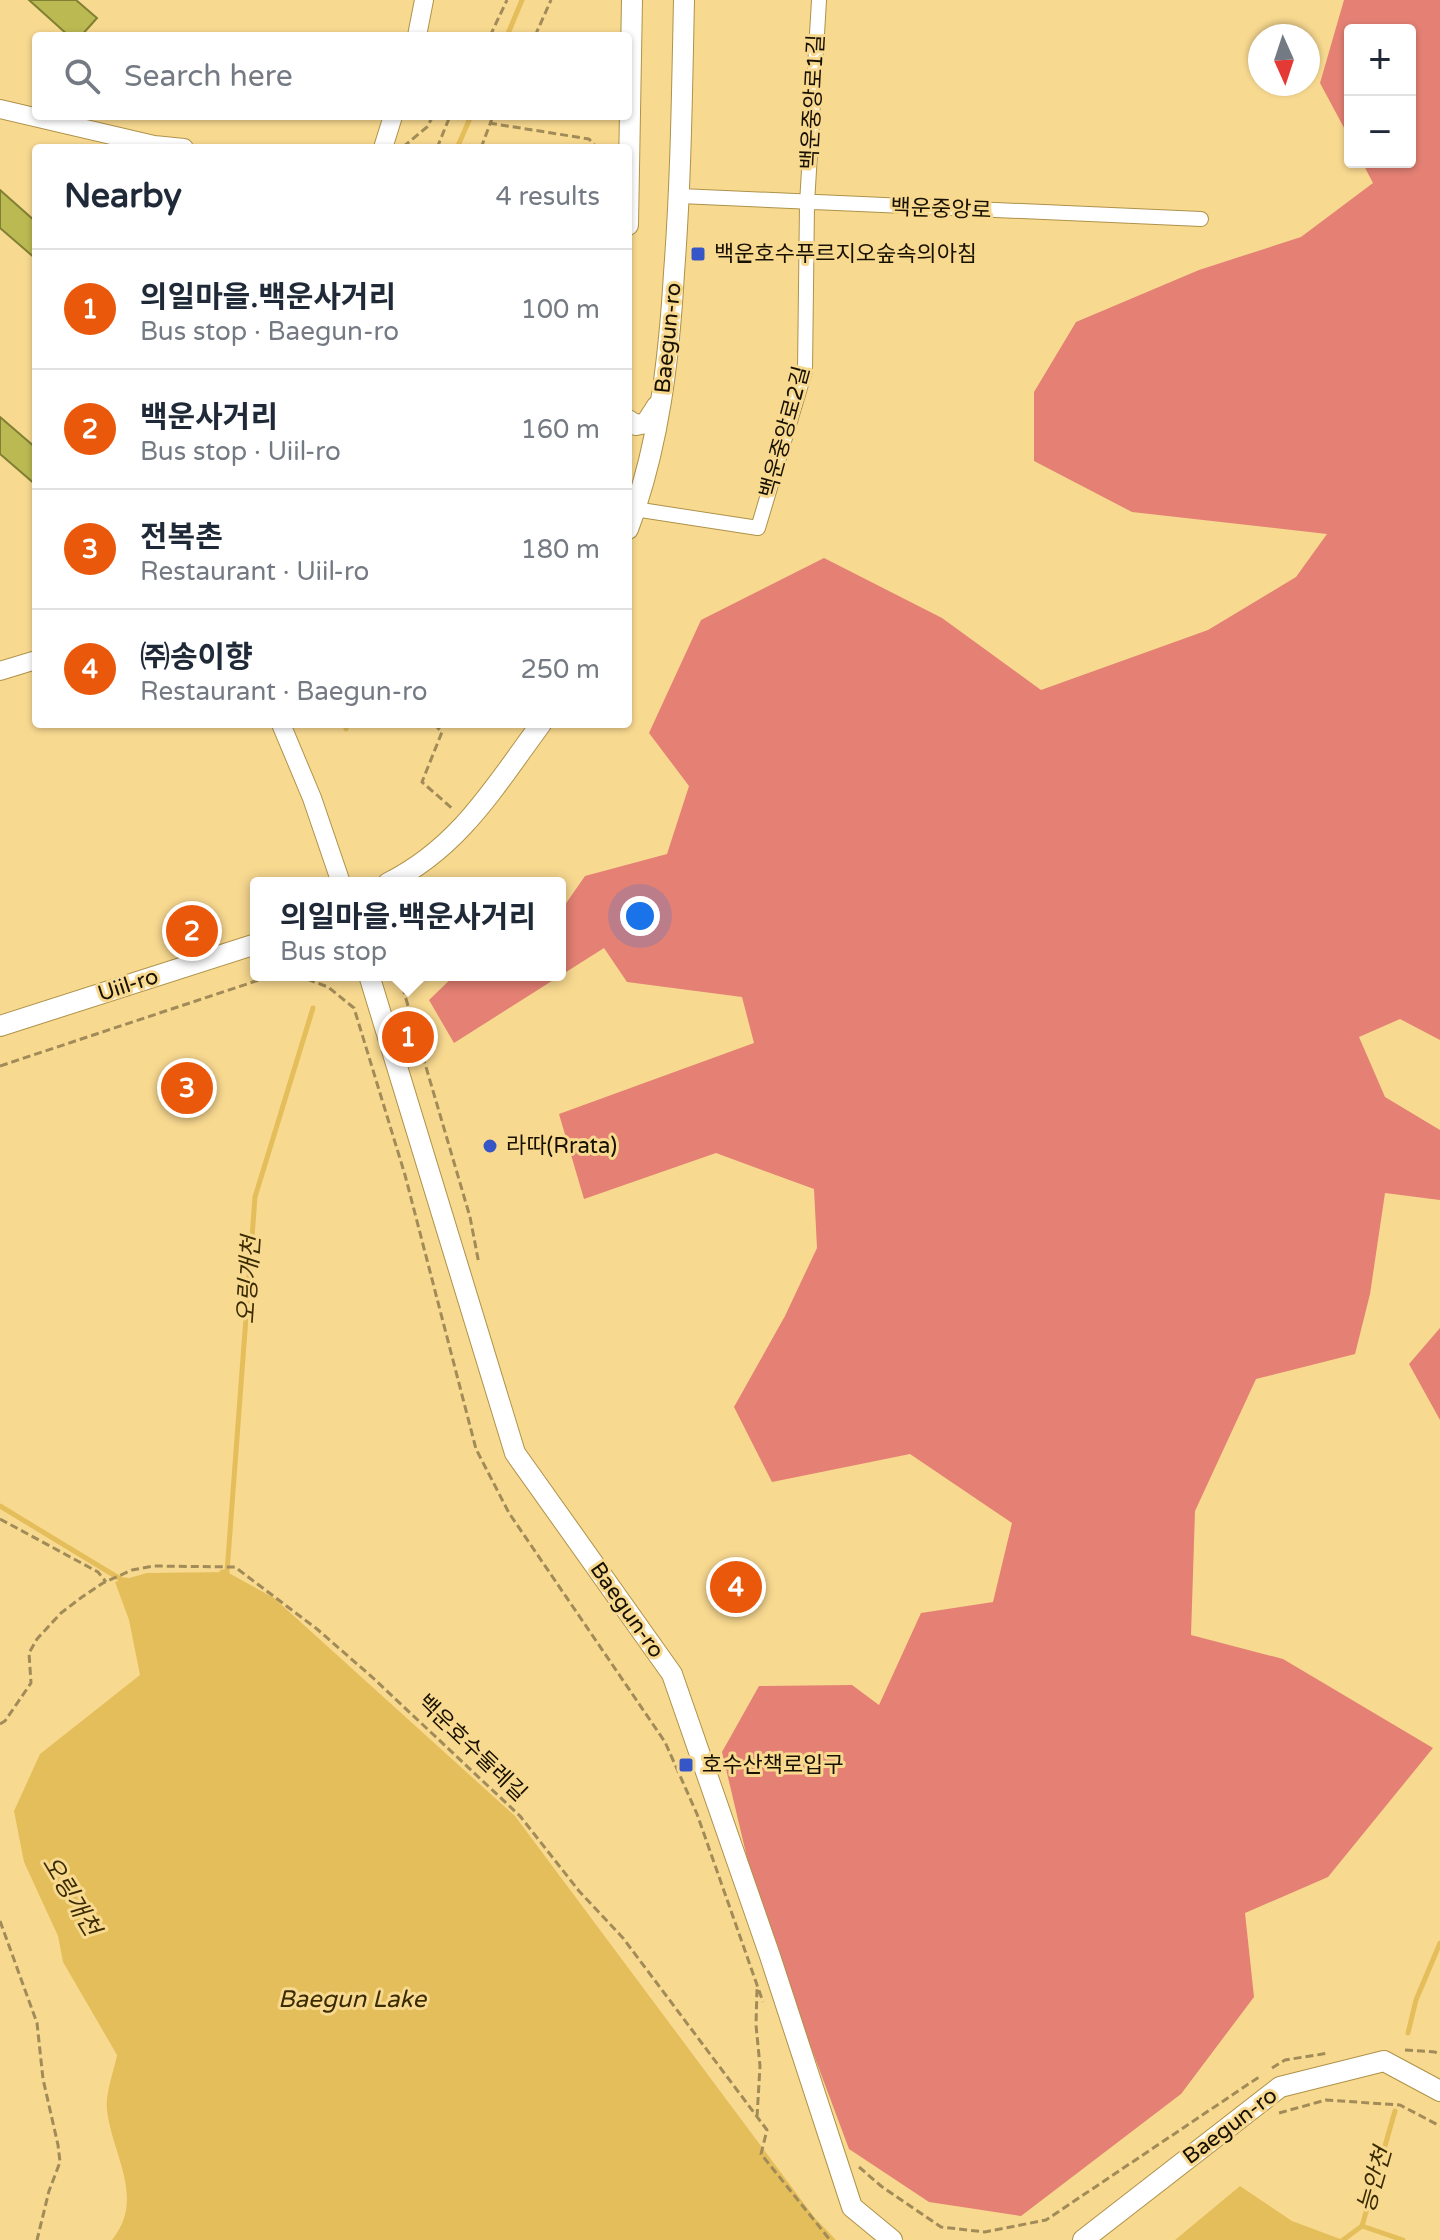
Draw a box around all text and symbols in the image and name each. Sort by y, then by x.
north arrow [1248,24,1320,96]
map controls [1344,24,1416,168]
button: + [1344,24,1416,96]
search box [32,32,632,120]
street label: 백운중앙로1길 [796,34,830,170]
icon: search [60,54,104,98]
text: Search here [124,58,293,95]
button: − [1344,96,1416,168]
text: Nearby [64,176,182,217]
text: 4 results [495,181,600,212]
street label: 백운중앙로 [890,194,992,224]
place label: 백운호수푸르지오숲속의아침 [714,241,977,267]
marker: 백운호수푸르지오숲속의아침 [689,245,707,263]
text: 의일마을.백운사거리 [140,279,396,316]
street label: Baegun-ro [649,281,687,395]
text: 1 [82,294,98,325]
text: 100 m [520,294,600,325]
text: Bus stop · Baegun-ro [140,316,399,347]
street label: 백운중앙로2길 [755,363,815,501]
text: 백운사거리 [140,399,278,436]
text: 2 [82,414,98,445]
text: 160 m [520,414,600,445]
text: Bus stop · Uiil-ro [140,436,341,467]
text: 전복촌 [140,519,223,556]
text: 3 [82,534,98,565]
text: 180 m [520,534,600,565]
text: Restaurant · Uiil-ro [140,556,369,587]
text: ㈜송이향 [140,639,253,676]
text: 4 [82,654,98,685]
text: 250 m [520,654,600,685]
text: Restaurant · Baegun-ro [140,676,428,707]
popup [250,877,566,981]
your location [620,896,660,936]
text: 의일마을.백운사거리 [280,899,536,936]
pin: 2 [166,901,218,961]
text: Bus stop [280,936,387,967]
street label: Uiil-ro [95,963,161,1007]
pin: 1 [382,1007,434,1067]
pin: 3 [161,1058,213,1118]
place label: 라따(Rrata) [506,1133,617,1159]
marker: 라따(Rrata) [481,1137,499,1155]
water label: 오링개천 [231,1232,267,1325]
street label: Baegun-ro [584,1557,670,1663]
pin: 4 [710,1557,762,1617]
street label: 백운호수둘레길 [412,1689,532,1807]
place label: 호수산책로입구 [702,1752,844,1778]
marker: 호수산책로입구 [677,1756,695,1774]
water label: 오링개천 [36,1851,108,1944]
water label: Baegun Lake [278,1985,427,2014]
street label: Baegun-ro [1178,2082,1282,2170]
water label: 능안천 [1352,2141,1399,2216]

